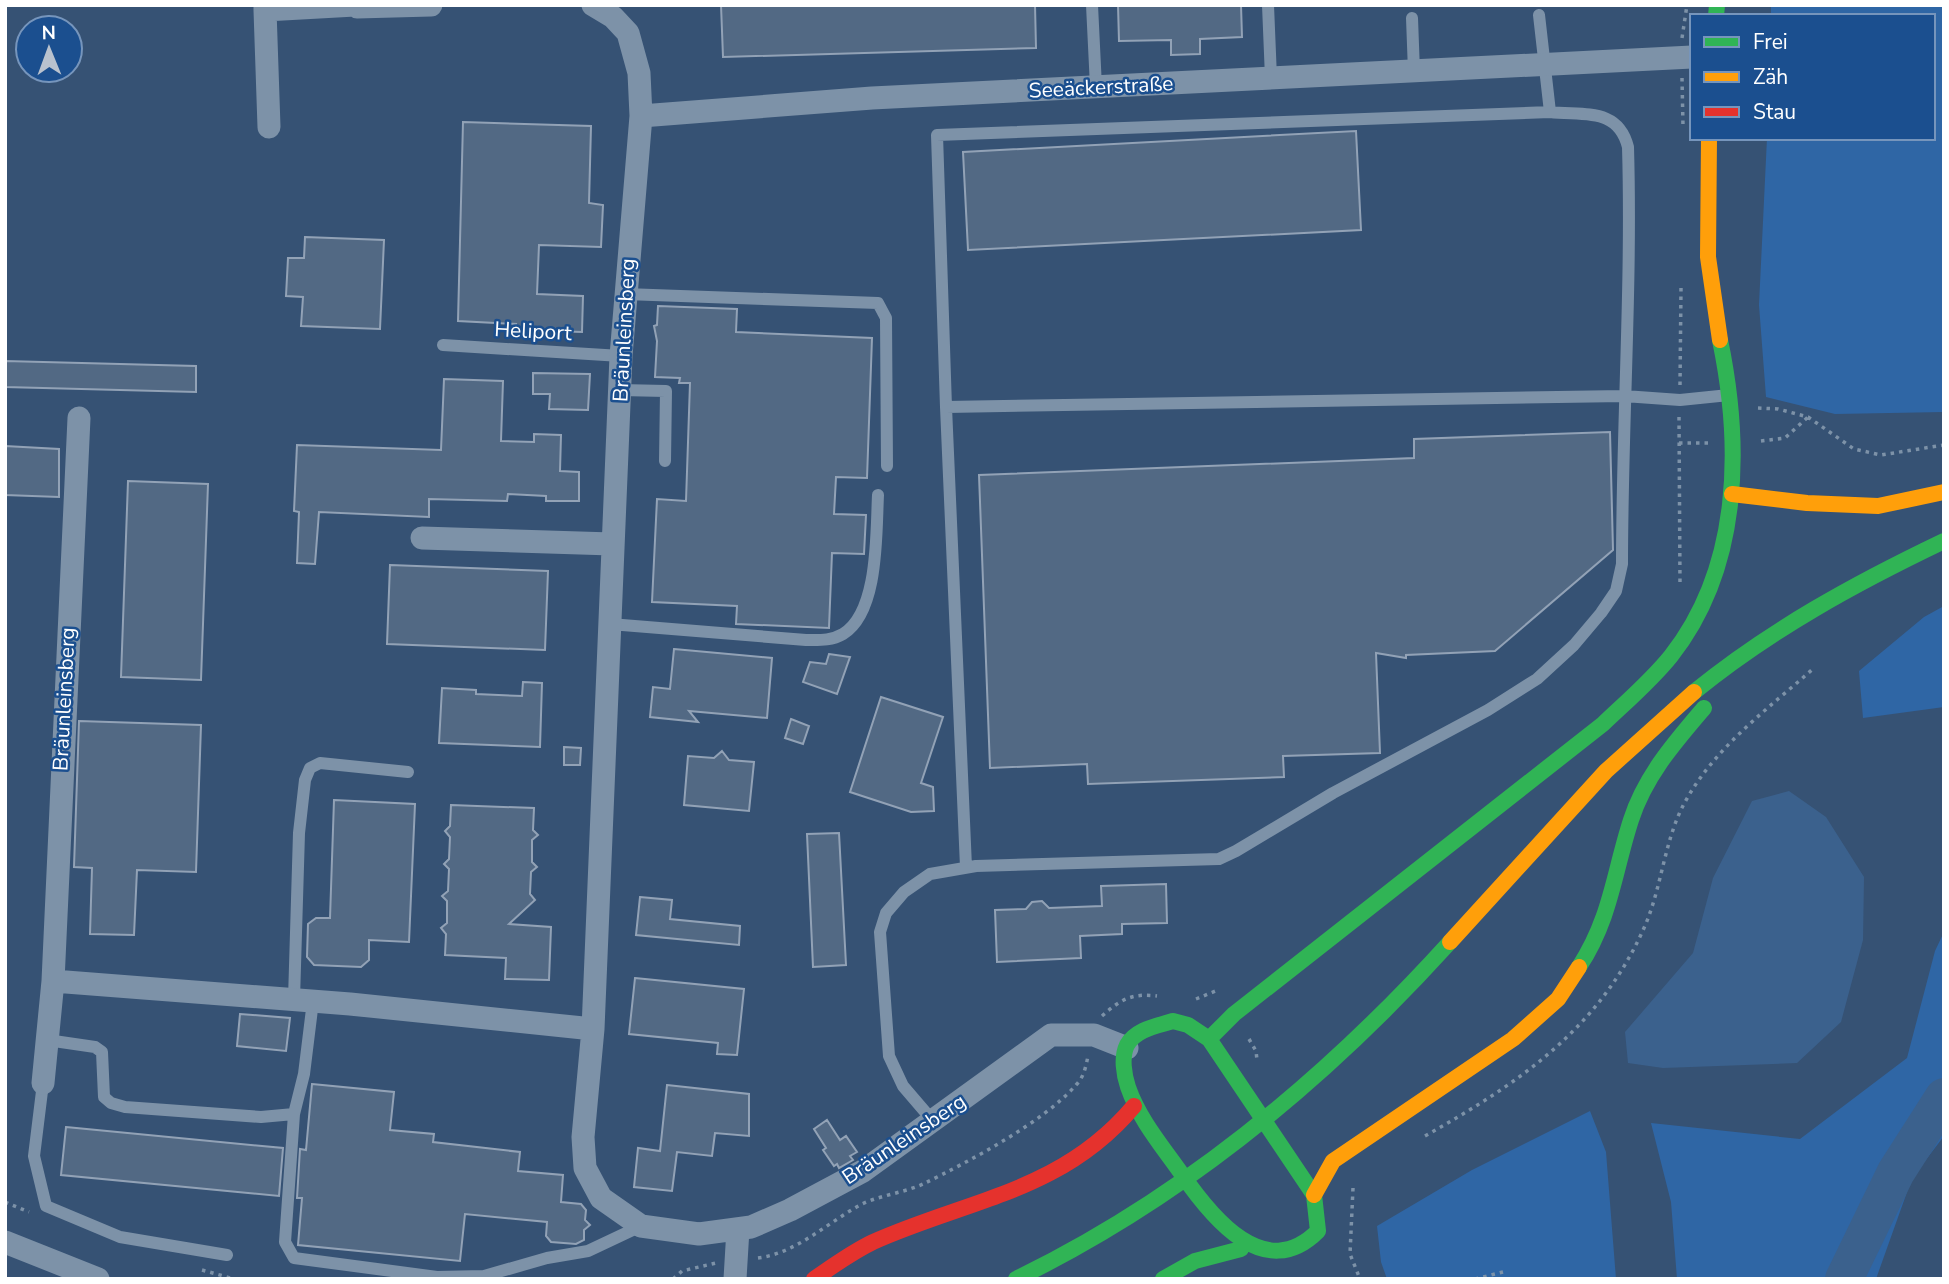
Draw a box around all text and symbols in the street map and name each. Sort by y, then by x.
north arrow [14,14,84,84]
legend [1690,14,1935,140]
text: N [41,20,56,46]
text: Frei [1753,28,1788,56]
text: Zäh [1753,63,1788,91]
street label: Seeäckerstraße [1028,69,1174,105]
text: Stau [1753,98,1796,126]
street label: Bräunleinsberg [606,257,642,403]
street label: Heliport [494,315,573,347]
street label: Bräunleinsberg [46,626,82,772]
street label: Bräunleinsberg [837,1087,971,1191]

